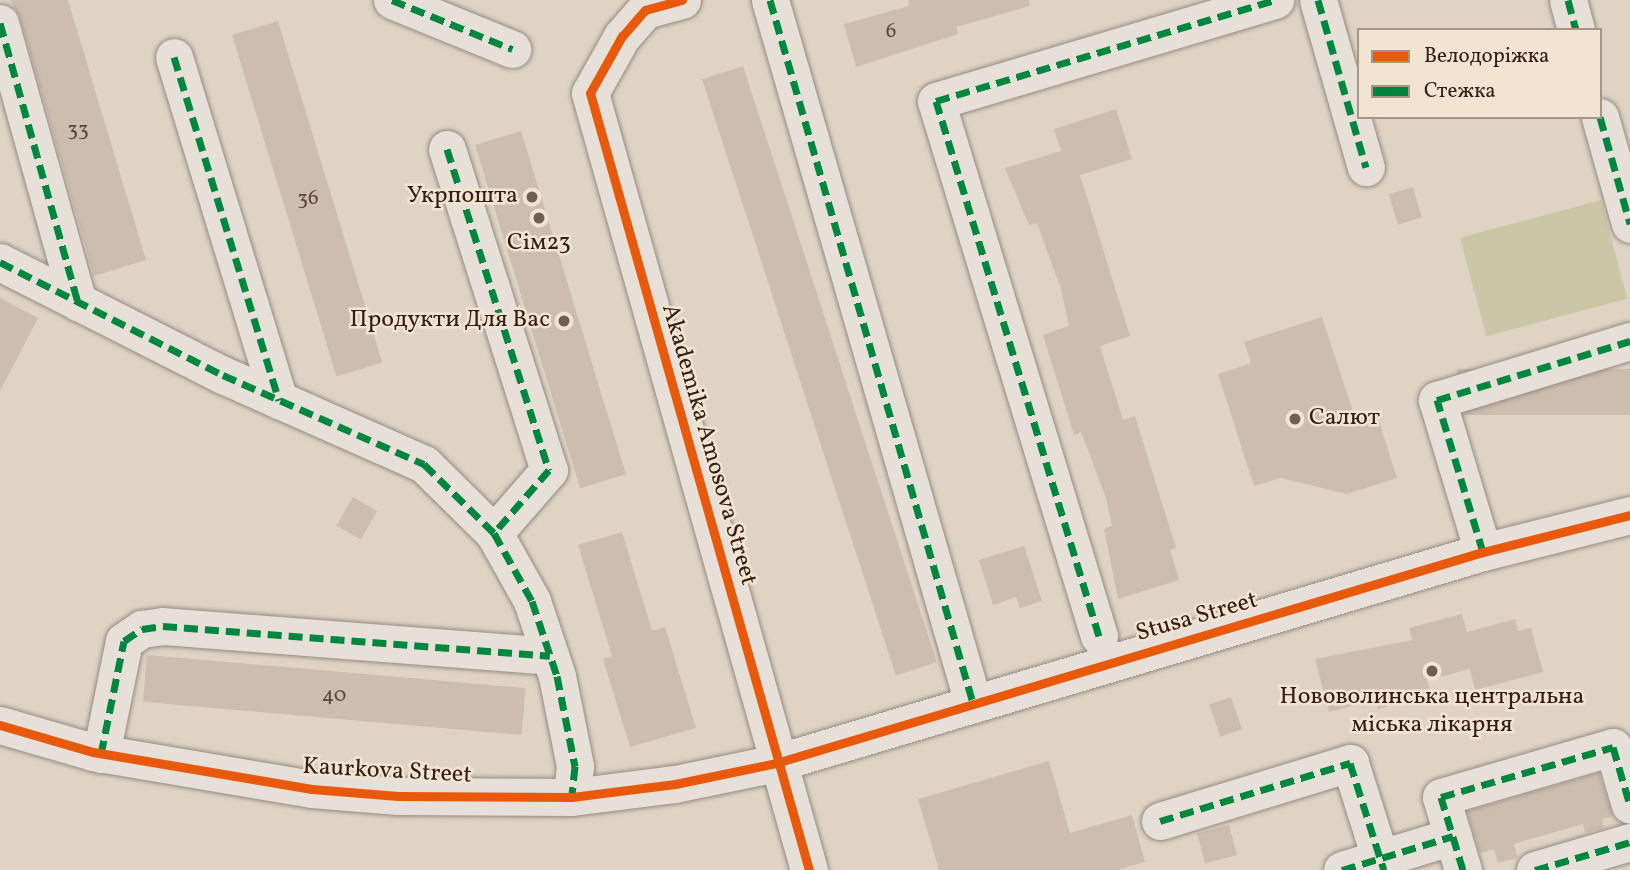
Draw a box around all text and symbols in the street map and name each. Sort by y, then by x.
house number: 6 [886,19,896,45]
legend [1357,28,1602,119]
text: Велодоріжка [1424,42,1549,71]
text: Стежка [1424,77,1496,106]
house number: 33 [67,117,89,143]
place label: Укрпошта [407,183,518,211]
house number: 36 [297,186,319,212]
marker: Укрпошта [524,189,540,205]
marker: Сім23 [531,210,547,226]
place label: Сім23 [507,230,571,258]
street label: Akademika Amosova Street [654,301,762,589]
place label: Продукти Для Вас [350,307,550,335]
marker: Продукти Для Вас [556,313,572,329]
place label: Салют [1309,405,1380,433]
marker: Салют [1287,411,1303,427]
street label: Stusa Street [1133,587,1261,649]
marker: Нововолинська центральна міська лікарня [1422,661,1442,681]
house number: 40 [322,683,346,709]
place label: Нововолинська центральна міська лікарня [1280,684,1584,740]
street label: Kaurkova Street [302,753,472,791]

